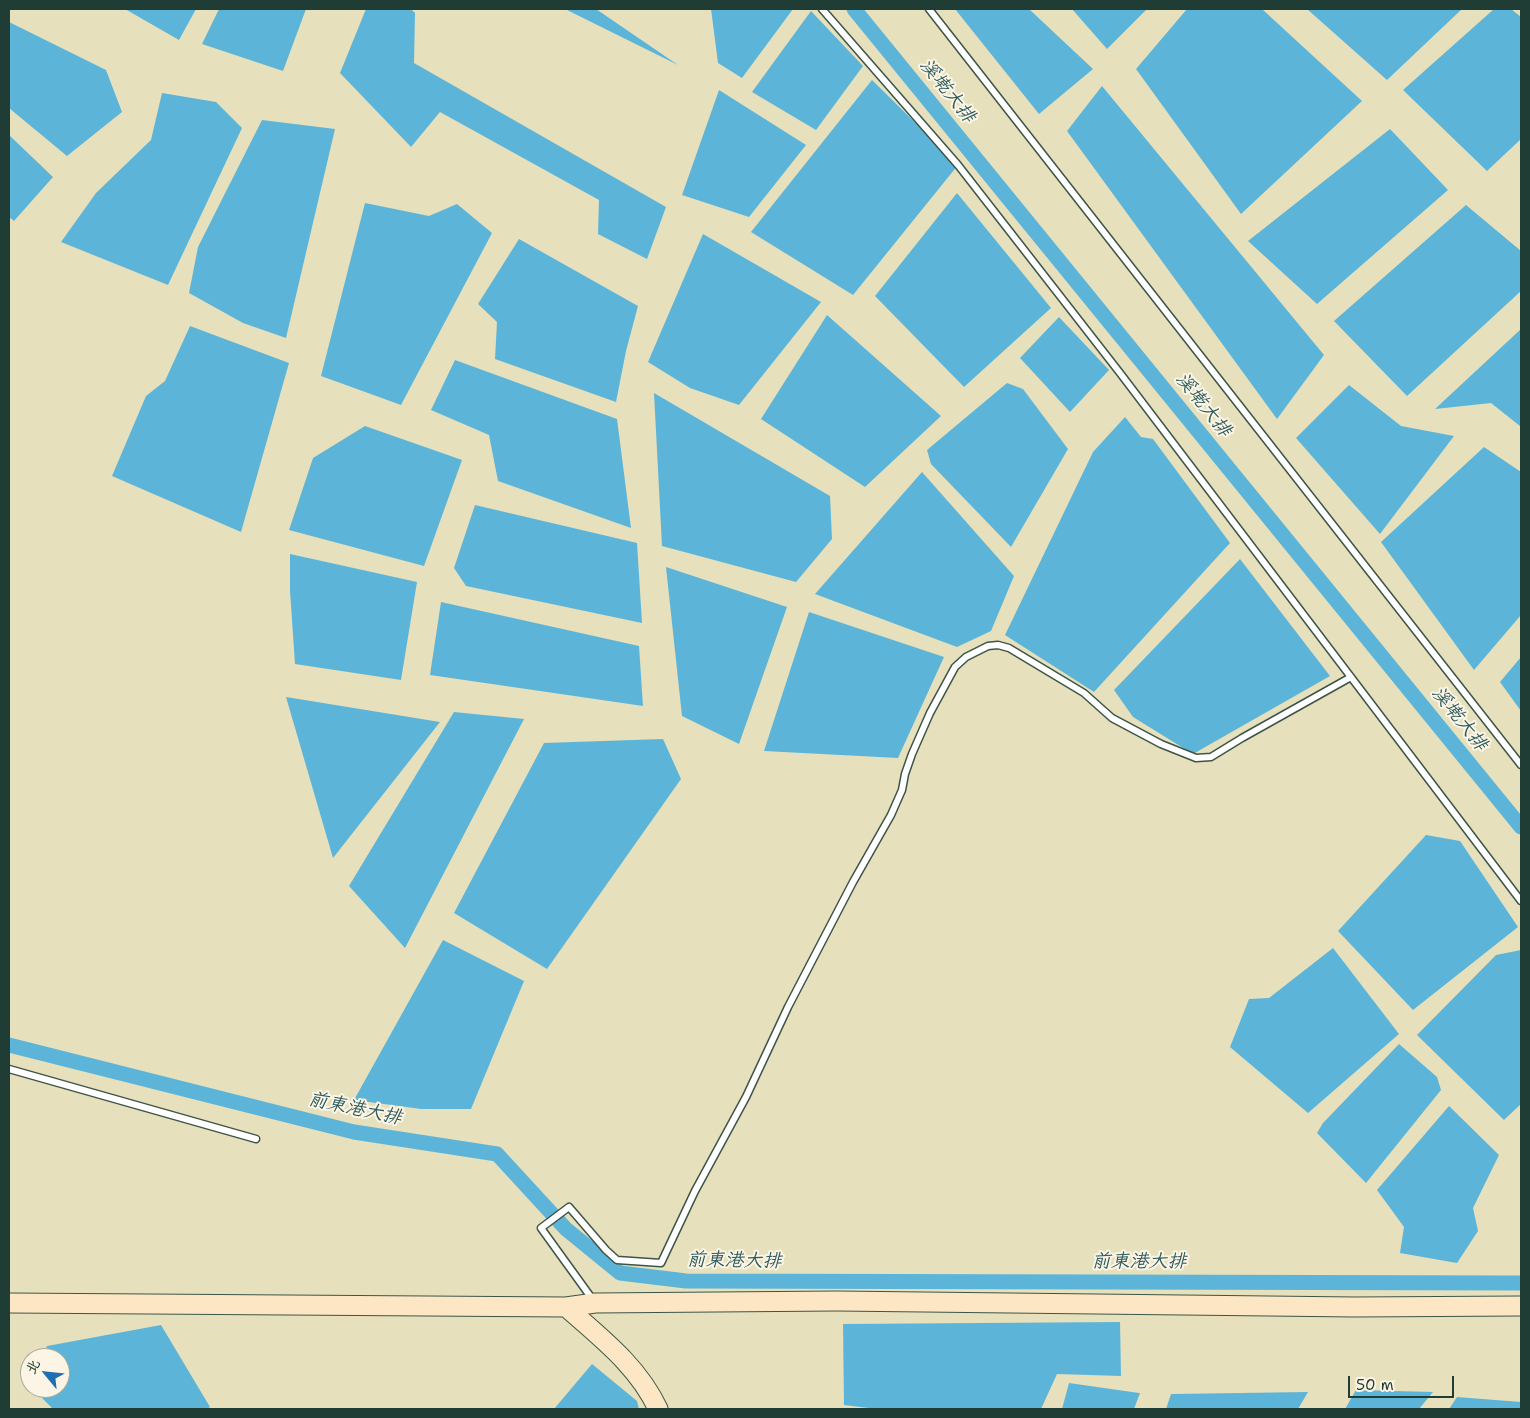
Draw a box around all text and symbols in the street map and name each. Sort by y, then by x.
water label: 溪墘大排 [914,54,980,128]
water label: 溪墘大排 [1170,368,1236,442]
water label: 溪墘大排 [1426,682,1492,756]
water label: 前東港大排 [306,1088,404,1130]
water label: 前東港大排 [686,1249,782,1273]
water label: 前東港大排 [1092,1251,1186,1273]
north arrow [20,1348,70,1398]
text: 北 [21,1356,44,1377]
scale bar [1350,1366,1456,1398]
text: 50 m [1356,1375,1394,1395]

